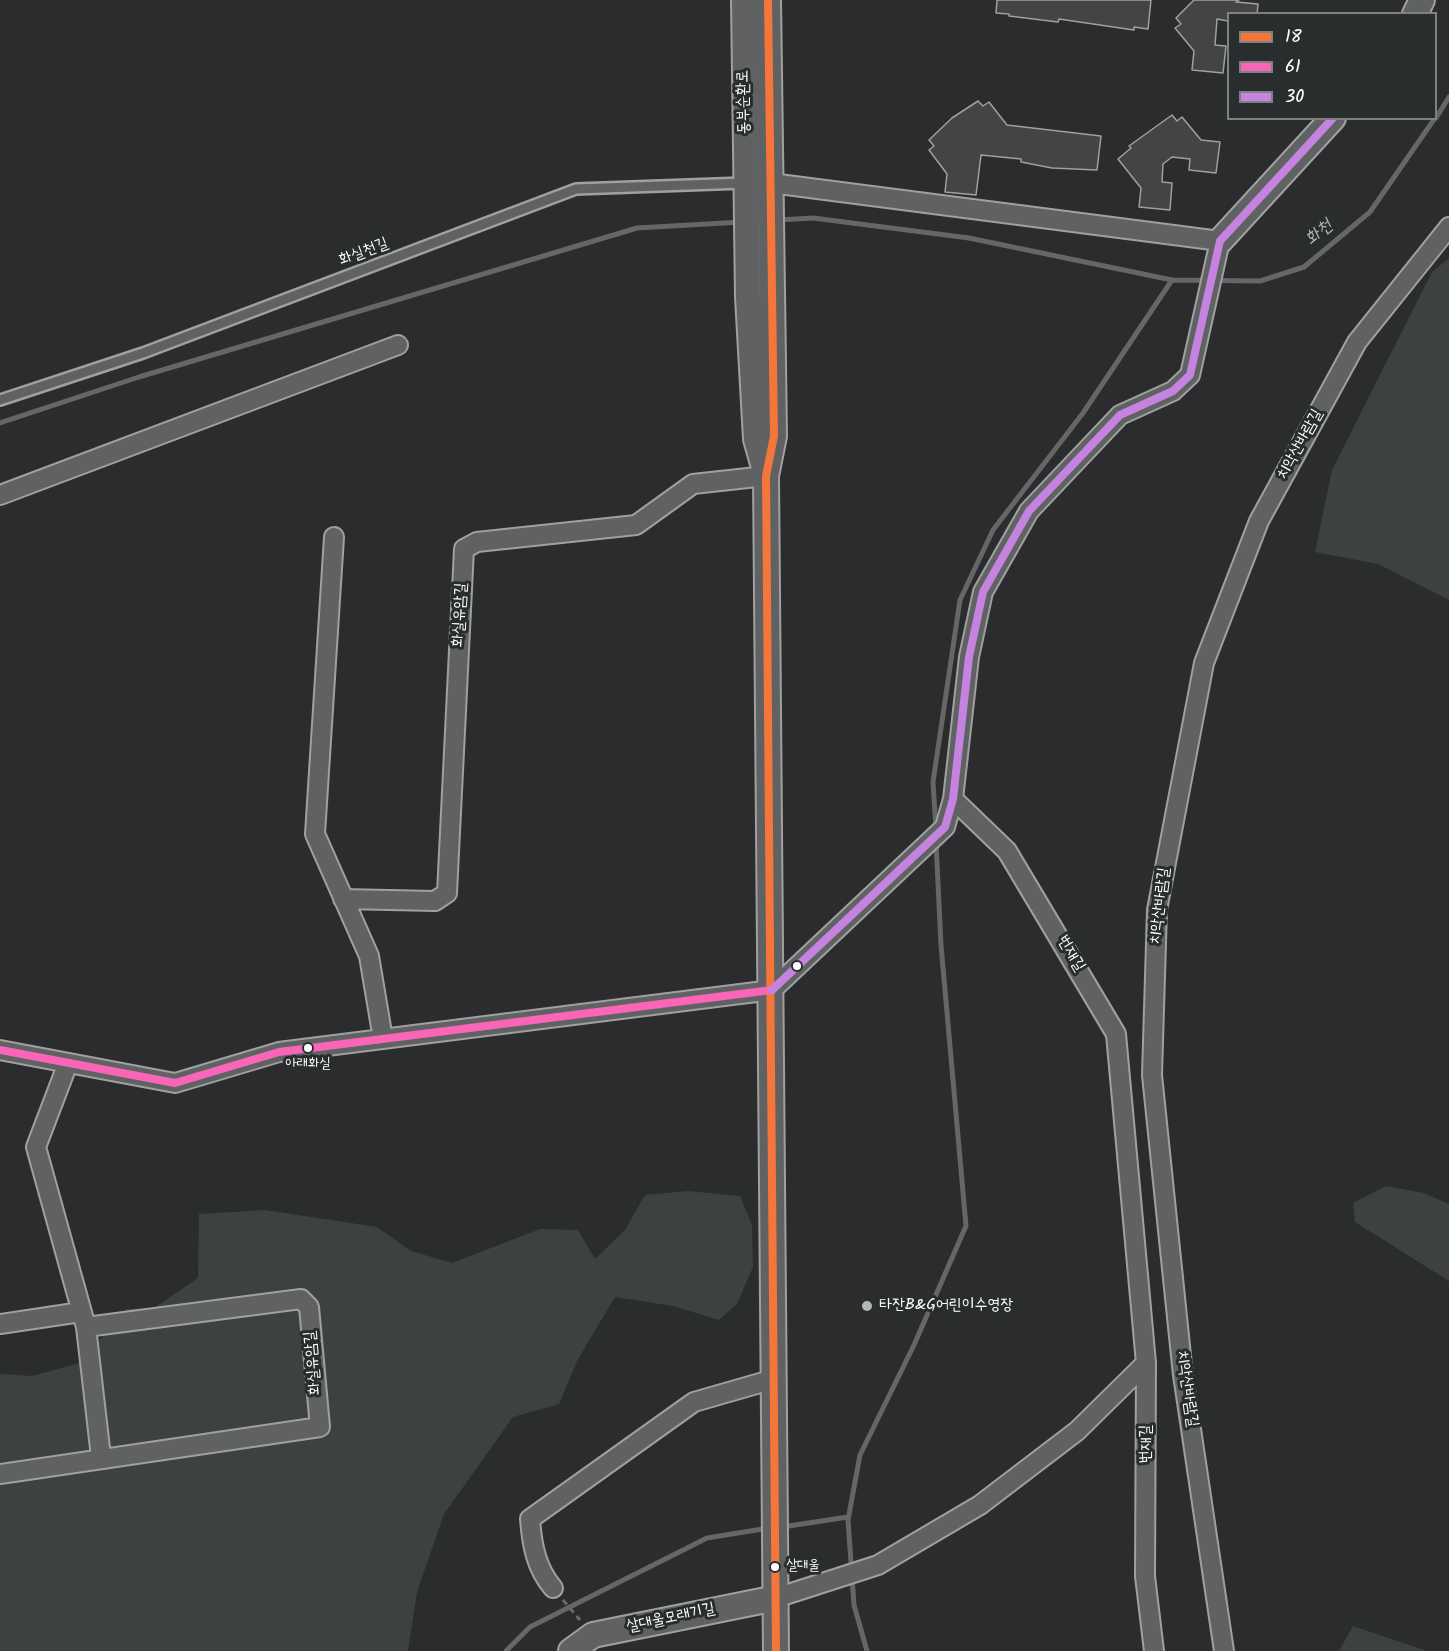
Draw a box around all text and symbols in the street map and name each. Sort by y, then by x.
legend [1227,12,1437,120]
text: 18 [1285,23,1302,52]
text: 61 [1285,53,1301,82]
street label: 동부순환로 [735,70,755,134]
text: 30 [1285,83,1304,112]
water label: 화천 [1302,216,1338,252]
street label: 화실천길 [337,235,391,271]
street label: 치악산바람길 [1274,407,1328,483]
street label: 화실유암길 [450,582,472,648]
street label: 치악산바람길 [1147,866,1175,946]
street label: 번재길 [1052,933,1088,975]
unlabelled marker [791,960,803,972]
marker: 아래화실 [302,1042,314,1054]
place label: 아래화실 [285,1057,331,1073]
place label: 타잔B&G어린이수영장 [879,1296,1013,1316]
marker: 타잔B&G어린이수영장 [860,1299,874,1313]
street label: 화실유암길 [302,1330,326,1396]
street label: 치악산바람길 [1171,1349,1201,1429]
street label: 번재길 [1137,1425,1157,1463]
place label: 살대울 [786,1559,820,1575]
marker: 살대울 [769,1561,781,1573]
street label: 살대울모래기길 [625,1600,717,1638]

